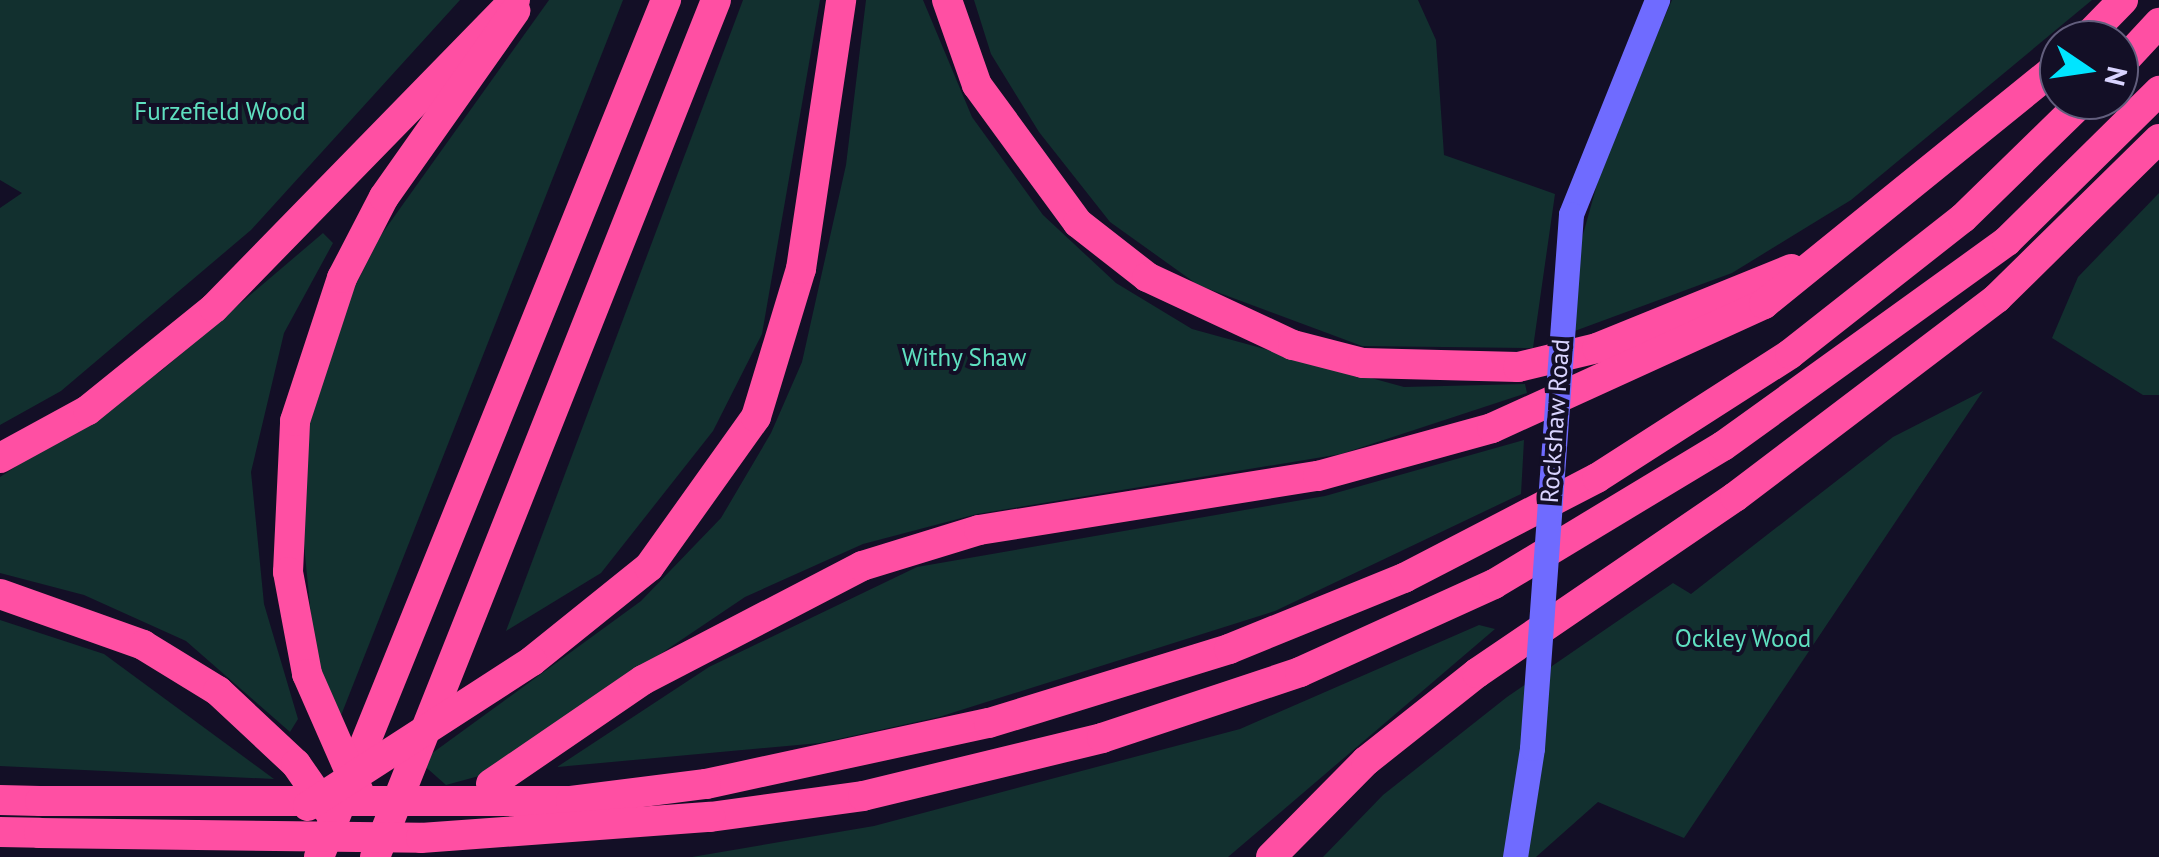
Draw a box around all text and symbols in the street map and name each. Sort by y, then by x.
north arrow [2039,20,2139,120]
text: N [2097,63,2137,90]
park label: Furzefield Wood [134,96,306,126]
street label: Rockshaw Road [1534,338,1576,504]
park label: Withy Shaw [901,342,1027,372]
park label: Ockley Wood [1674,623,1812,653]

